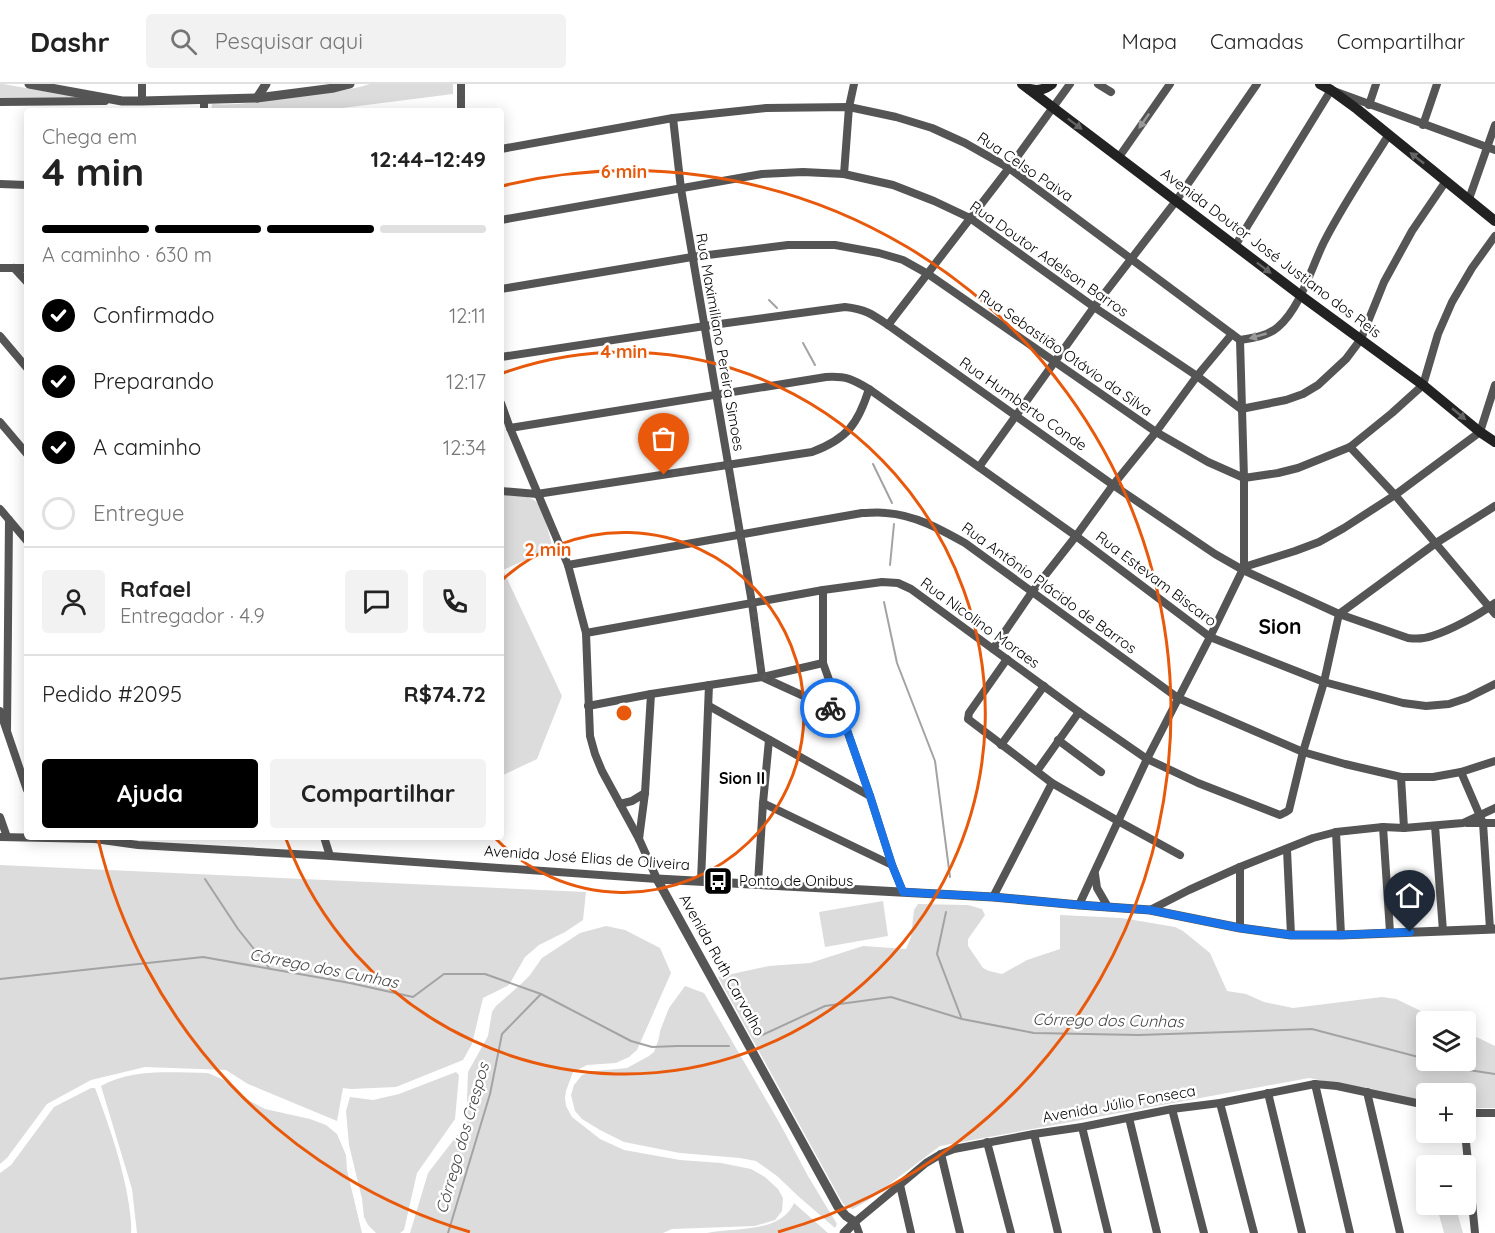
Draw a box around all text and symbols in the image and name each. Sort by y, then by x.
search box [146,14,566,68]
text: Dashr [30,24,110,59]
icon: search [167,25,200,58]
text: Pesquisar aqui [215,27,363,55]
text: Mapa [1122,28,1177,54]
text: Camadas [1210,28,1304,54]
text: Compartilhar [1337,28,1465,54]
one-way arrow [1138,112,1150,128]
one-way arrow [1067,118,1083,130]
text: Chega em [42,124,137,149]
street label: Rua Celso Paiva [974,127,1077,206]
text: 12:44–12:49 [370,145,486,173]
text: 4 min [42,147,144,196]
one-way arrow [1409,152,1425,165]
text: 6 min [601,160,647,183]
street label: Avenida Doutor José Justiano dos Reis [1157,164,1385,342]
street label: Rua Doutor Adelson Barros [966,196,1132,321]
street label: Rua Maximiliano Pereira Simoes [692,231,749,452]
text: A caminho · 630 m [42,242,212,267]
one-way arrow [1255,262,1271,274]
street label: Rua Sebastião Otávio da Silva [975,285,1156,420]
icon: check [42,299,75,332]
text: Confirmado [93,301,214,329]
text: 12:11 [449,303,486,328]
one-way arrow [1249,332,1267,341]
text: 4 min [600,340,648,363]
street label: Rua Humberto Conde [956,352,1091,455]
icon: check [42,365,75,398]
text: Preparando [93,367,214,395]
text: 12:17 [446,369,486,394]
one-way arrow [1451,407,1466,420]
pin [638,413,689,475]
icon: bag [647,422,680,455]
icon: check [42,431,75,464]
text: A caminho [93,433,201,461]
text: 12:34 [443,435,486,460]
text: Entregue [93,499,184,527]
street label: Rua Antônio Plácido de Barros [958,518,1141,658]
street label: Rua Estevam Biscaro [1092,527,1221,630]
text: 2 min [525,538,571,561]
button: person [42,570,105,633]
button: chat [345,570,408,633]
button: phone [423,570,486,633]
street label: Rua Nicolino Moraes [917,573,1044,672]
text: Rafael [120,575,191,603]
text: Entregador · 4.9 [120,603,265,628]
district label: Sion [1258,613,1302,639]
courier [800,678,860,738]
text: Pedido #2095 [42,680,182,708]
text: R$74.72 [404,680,486,708]
icon: bike [814,692,847,725]
centre of rings [614,703,634,723]
button: Ajuda [42,759,258,828]
button: Compartilhar [270,759,486,828]
district label: Sion II [719,768,765,788]
street label: Avenida José Elias de Oliveira [483,841,691,874]
bus stop icon: Ponto de Onibus [702,865,734,897]
pin [1384,870,1435,932]
place label: Ponto de Onibus [739,871,853,890]
icon: home [1393,879,1426,912]
street label: Avenida Ruth Carvalho [675,890,769,1039]
water label: Córrego dos Cunhas [248,944,402,993]
water label: Córrego dos Cunhas [1032,1009,1185,1031]
map controls [1416,1011,1476,1215]
button: layers [1416,1011,1476,1071]
water label: Córrego dos Crespos [431,1059,493,1216]
street label: Avenida Júlio Fonseca [1041,1081,1197,1126]
button: + [1416,1083,1476,1143]
button: − [1416,1155,1476,1215]

